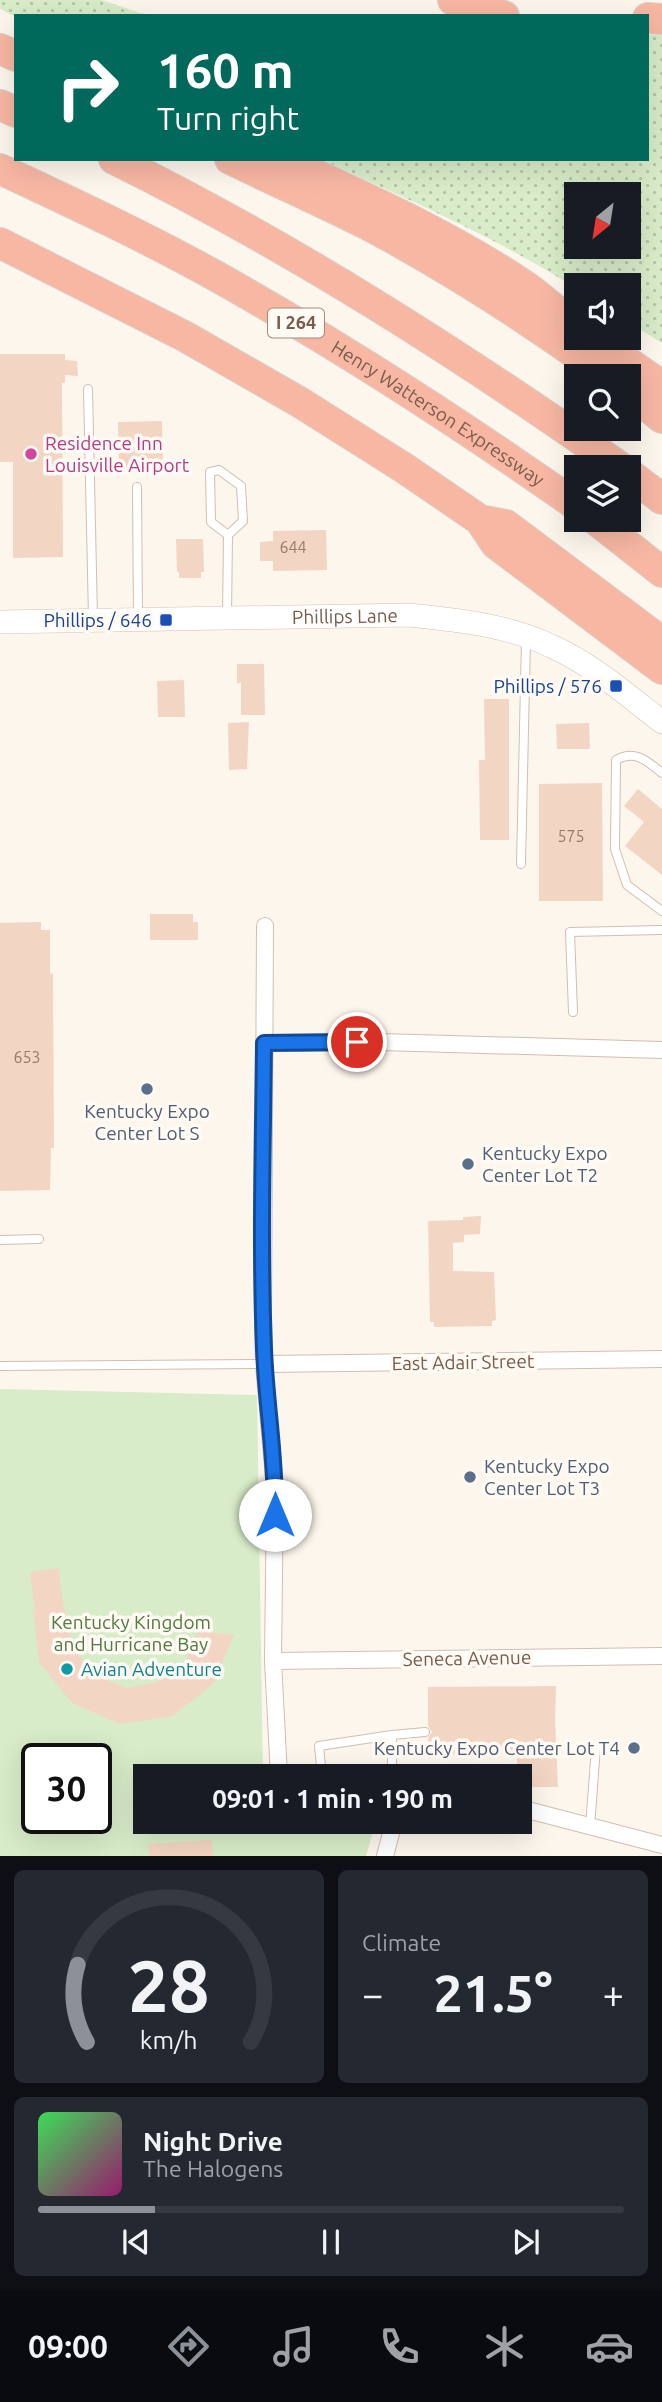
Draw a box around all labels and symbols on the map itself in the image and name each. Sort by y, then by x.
north arrow [564,182,640,259]
road number: I 264 [268,309,324,338]
street label: Henry Watterson Expressway [328,336,548,491]
place label: Residence Inn Louisville Airport [45,432,190,476]
marker: Residence Inn Louisville Airport [23,446,39,462]
house number: 644 [279,538,307,556]
street label: Phillips Lane [292,604,398,628]
place label: Phillips / 646 [43,609,152,631]
marker: Phillips / 646 [158,612,174,628]
place label: Phillips / 576 [493,675,602,697]
marker: Phillips / 576 [608,678,624,694]
house number: 575 [557,827,585,845]
pin [327,1012,387,1072]
house number: 653 [13,1048,41,1066]
marker: Kentucky Expo Center Lot S [139,1081,155,1097]
place label: Kentucky Expo Center Lot S [84,1100,210,1144]
place label: Kentucky Expo Center Lot T2 [482,1142,608,1186]
marker: Kentucky Expo Center Lot T2 [460,1156,476,1172]
street label: East Adair Street [391,1350,535,1374]
place label: Kentucky Expo Center Lot T3 [484,1455,610,1499]
marker: Kentucky Expo Center Lot T3 [462,1469,478,1485]
position arrow [238,1478,312,1552]
park label: Kentucky Kingdom and Hurricane Bay [51,1611,211,1655]
street label: Seneca Avenue [402,1646,532,1670]
place label: Avian Adventure [81,1658,222,1680]
marker: Avian Adventure [59,1661,75,1677]
place label: Kentucky Expo Center Lot T4 [374,1737,620,1759]
marker: Kentucky Expo Center Lot T4 [626,1740,642,1756]
speed limit sign: 30 [21,1743,112,1834]

